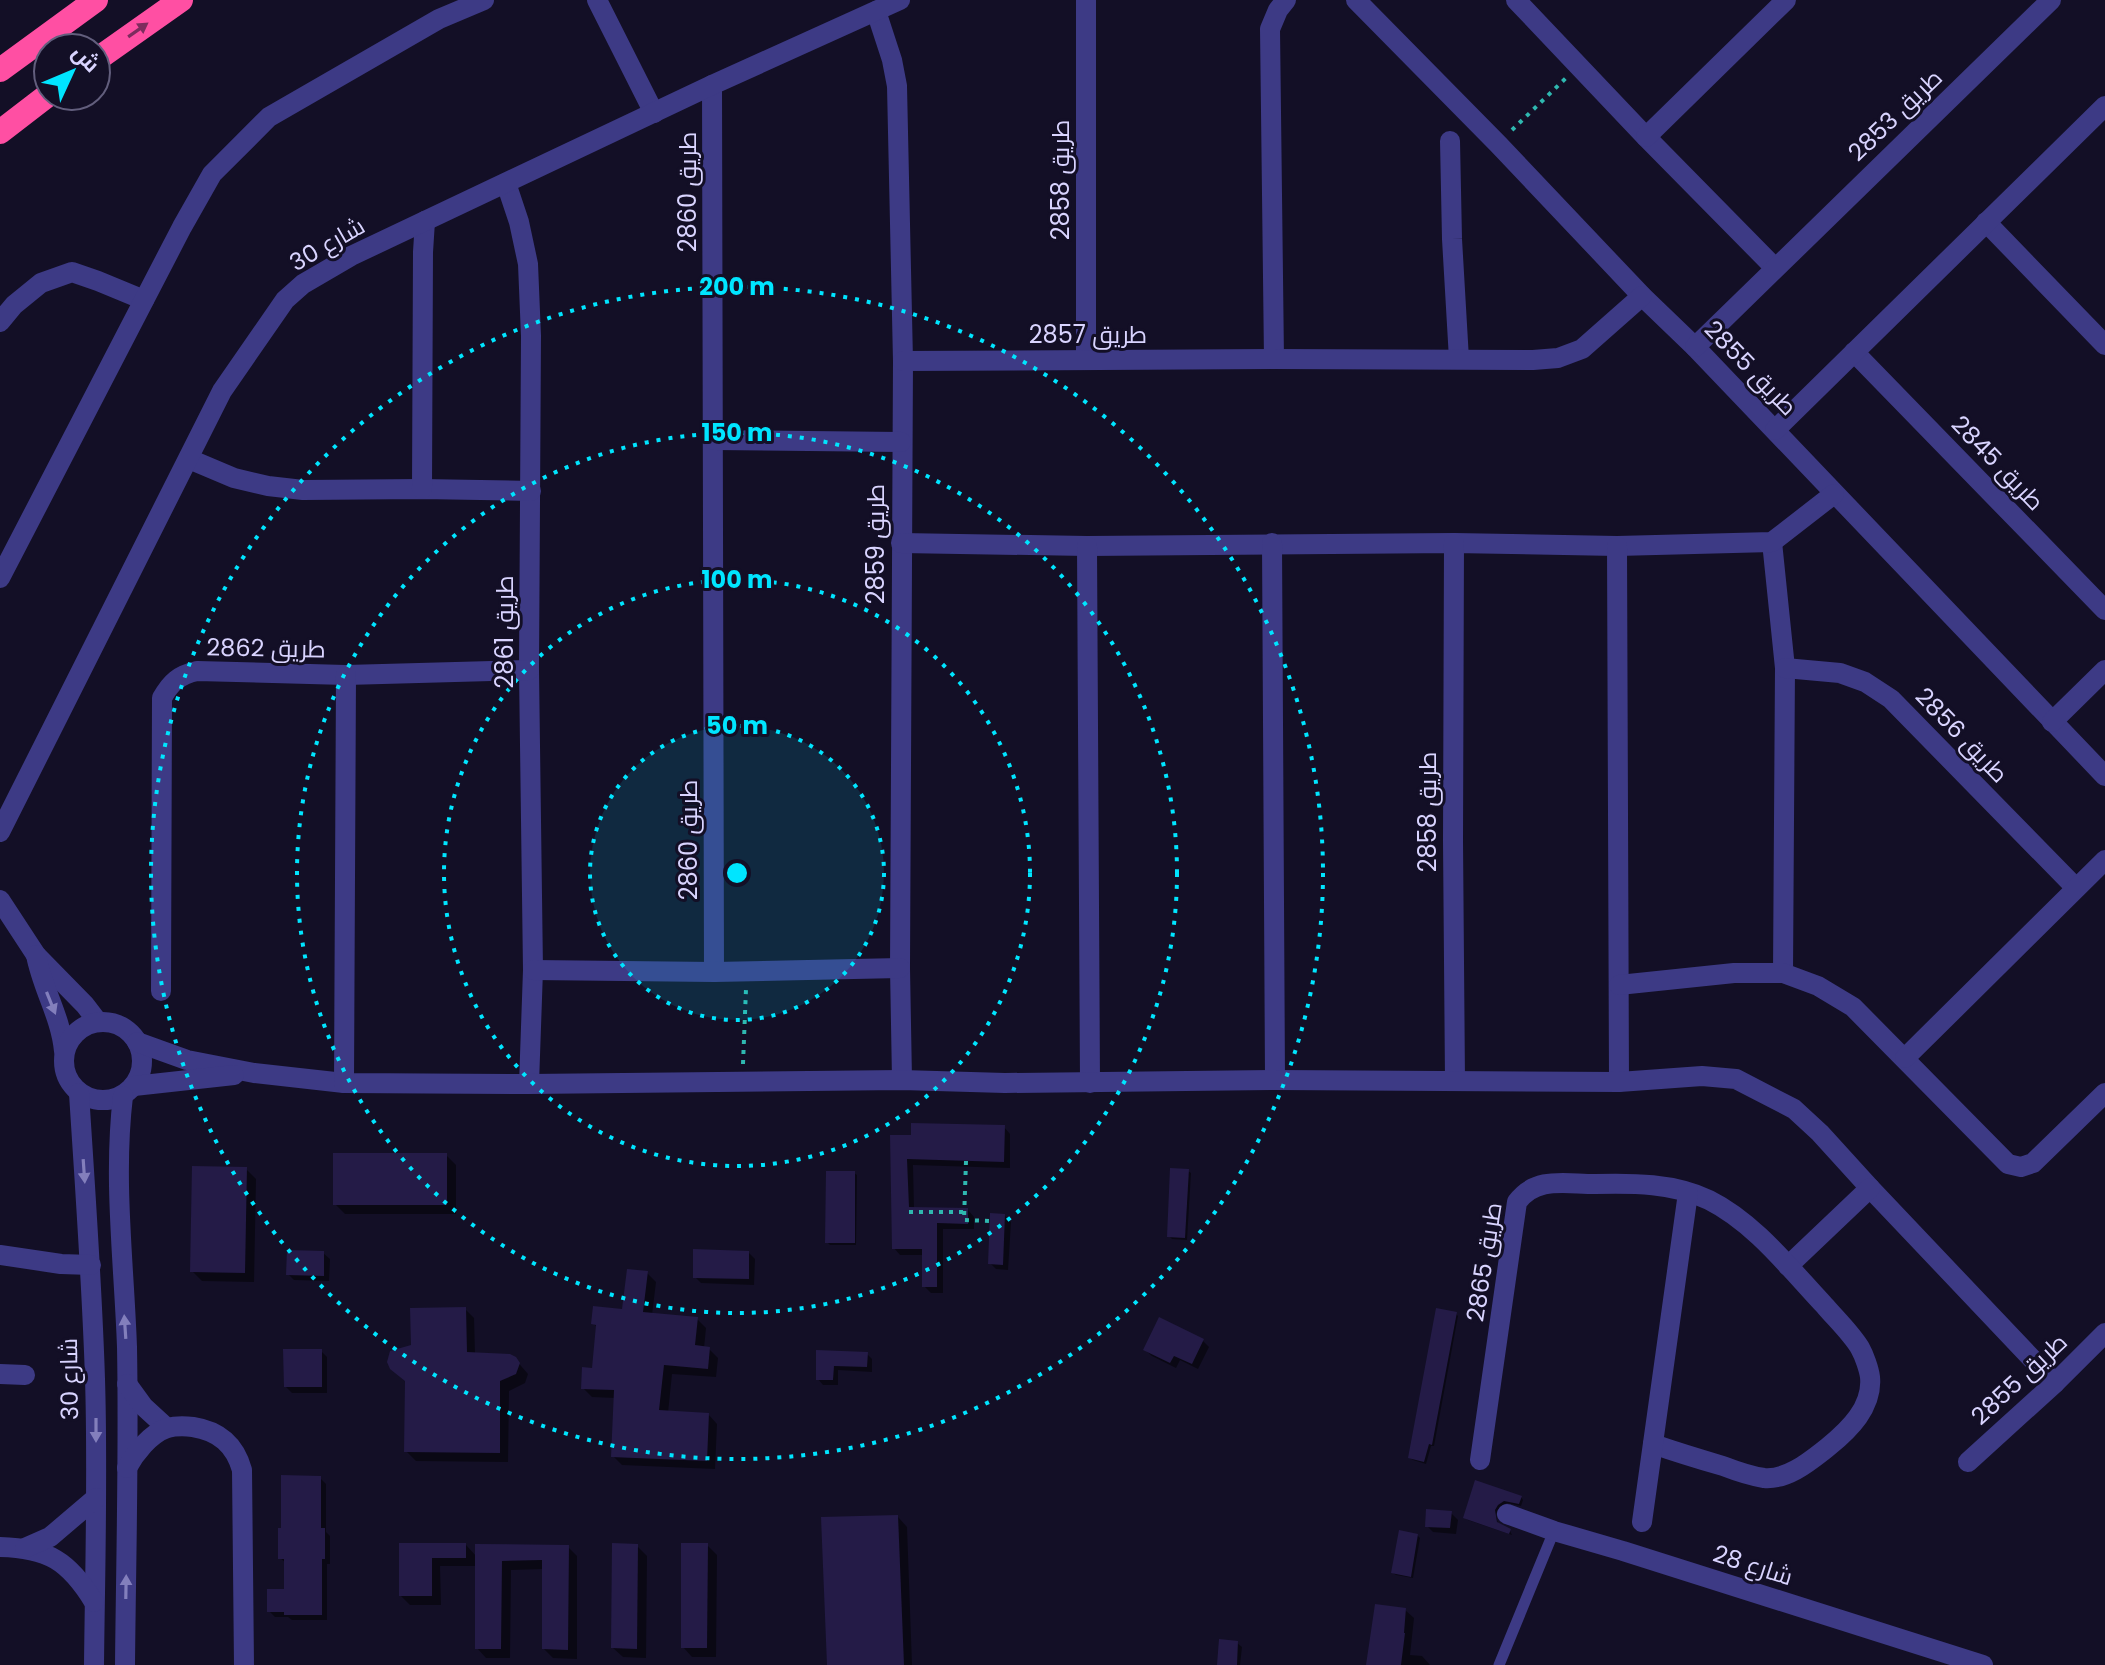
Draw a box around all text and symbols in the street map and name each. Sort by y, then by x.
one-way arrow [128,23,149,38]
north arrow [32,32,112,112]
text: ش [65,38,107,79]
street label: طريق 2853 [1841,62,1949,168]
street label: طريق 2858 [1044,120,1077,240]
street label: طريق 2860 [671,132,704,252]
street label: شارع 30 [283,209,371,279]
text: 200 m [699,270,775,303]
street label: طريق 2855 [1697,313,1805,423]
street label: طريق 2857 [1029,318,1147,351]
street label: طريق 2845 [1944,408,2052,518]
text: 150 m [702,416,772,449]
street label: طريق 2859 [859,484,892,604]
text: 100 m [702,563,772,596]
street label: طريق 2861 [488,575,521,689]
street label: طريق 2862 [206,630,326,666]
street label: طريق 2856 [1908,680,2016,790]
text: 50 m [706,709,768,742]
street label: طريق 2858 [1411,752,1444,872]
street label: طريق 2860 [672,780,705,900]
centre of rings [723,859,751,887]
one-way arrow [45,991,58,1015]
one-way arrow [78,1159,91,1184]
street label: طريق 2865 [1458,1200,1510,1324]
one-way arrow [118,1314,131,1339]
street label: طريق 2855 [1964,1326,2074,1432]
street label: شارع 30 [52,1338,86,1420]
one-way arrow [90,1418,102,1443]
street label: شارع 28 [1709,1537,1797,1593]
one-way arrow [119,1574,132,1599]

